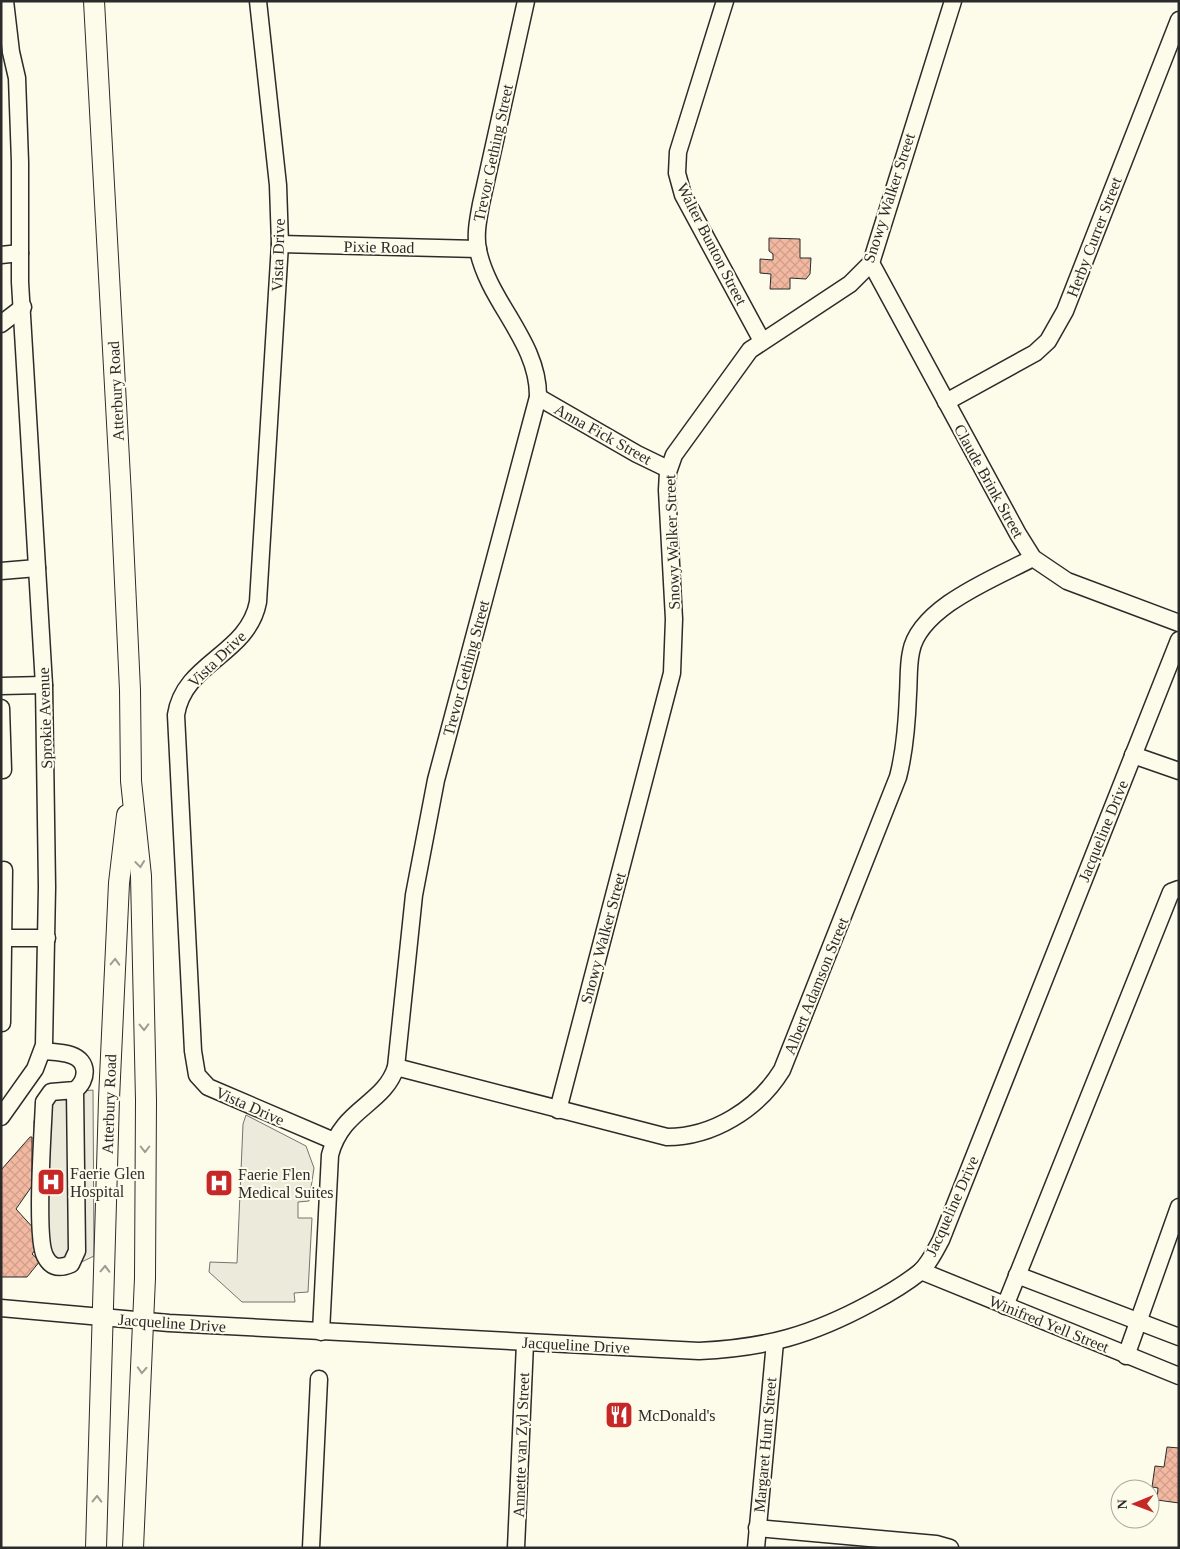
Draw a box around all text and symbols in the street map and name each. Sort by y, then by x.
street label: Trevor Gething Street [470,82,517,223]
street label: Snowy Walker Street [860,131,919,265]
street label: Herby Currer Street [1063,174,1126,300]
street label: Walter Bunton Street [674,180,750,308]
street label: Vista Drive [268,218,288,292]
street label: Pixie Road [344,238,414,256]
street label: Atterbury Road [105,341,128,441]
street label: Anna Fick Street [551,400,655,468]
street label: Claude Brink Street [951,421,1028,541]
street label: Snowy Walker Street [661,474,684,610]
street label: Trevor Gething Street [440,598,493,738]
street label: Vista Drive [185,627,249,691]
street label: Sprokie Avenue [35,667,56,769]
street label: Jacqueline Drive [1075,778,1132,885]
one-way arrow [134,861,145,869]
street label: Snowy Walker Street [577,870,630,1006]
street label: Albert Adamson Street [781,914,852,1057]
one-way arrow [110,958,121,966]
one-way arrow [139,1023,149,1031]
street label: Atterbury Road [99,1054,120,1154]
street label: Vista Drive [213,1083,287,1129]
one-way arrow [140,1146,150,1153]
street label: Jacqueline Drive [922,1153,983,1259]
place label: Faerie Glen Hospital [70,1165,145,1201]
place label: Faerie Flen Medical Suites [238,1166,334,1201]
hospital icon: Faerie Glen Hospital [36,1167,66,1197]
hospital icon: Faerie Flen Medical Suites [204,1168,234,1198]
one-way arrow [100,1265,110,1272]
street label: Winifred Yell Street [987,1292,1112,1356]
street label: Jacqueline Drive [117,1311,226,1336]
street label: Jacqueline Drive [522,1334,630,1357]
one-way arrow [136,1366,147,1374]
street label: Annette van Zyl Street [510,1372,533,1518]
street label: Margaret Hunt Street [751,1376,780,1513]
restaurant icon: McDonald's [604,1400,634,1430]
place label: McDonald's [638,1407,716,1424]
north arrow [1110,1479,1160,1529]
one-way arrow [92,1495,102,1502]
text: N [1115,1499,1130,1509]

